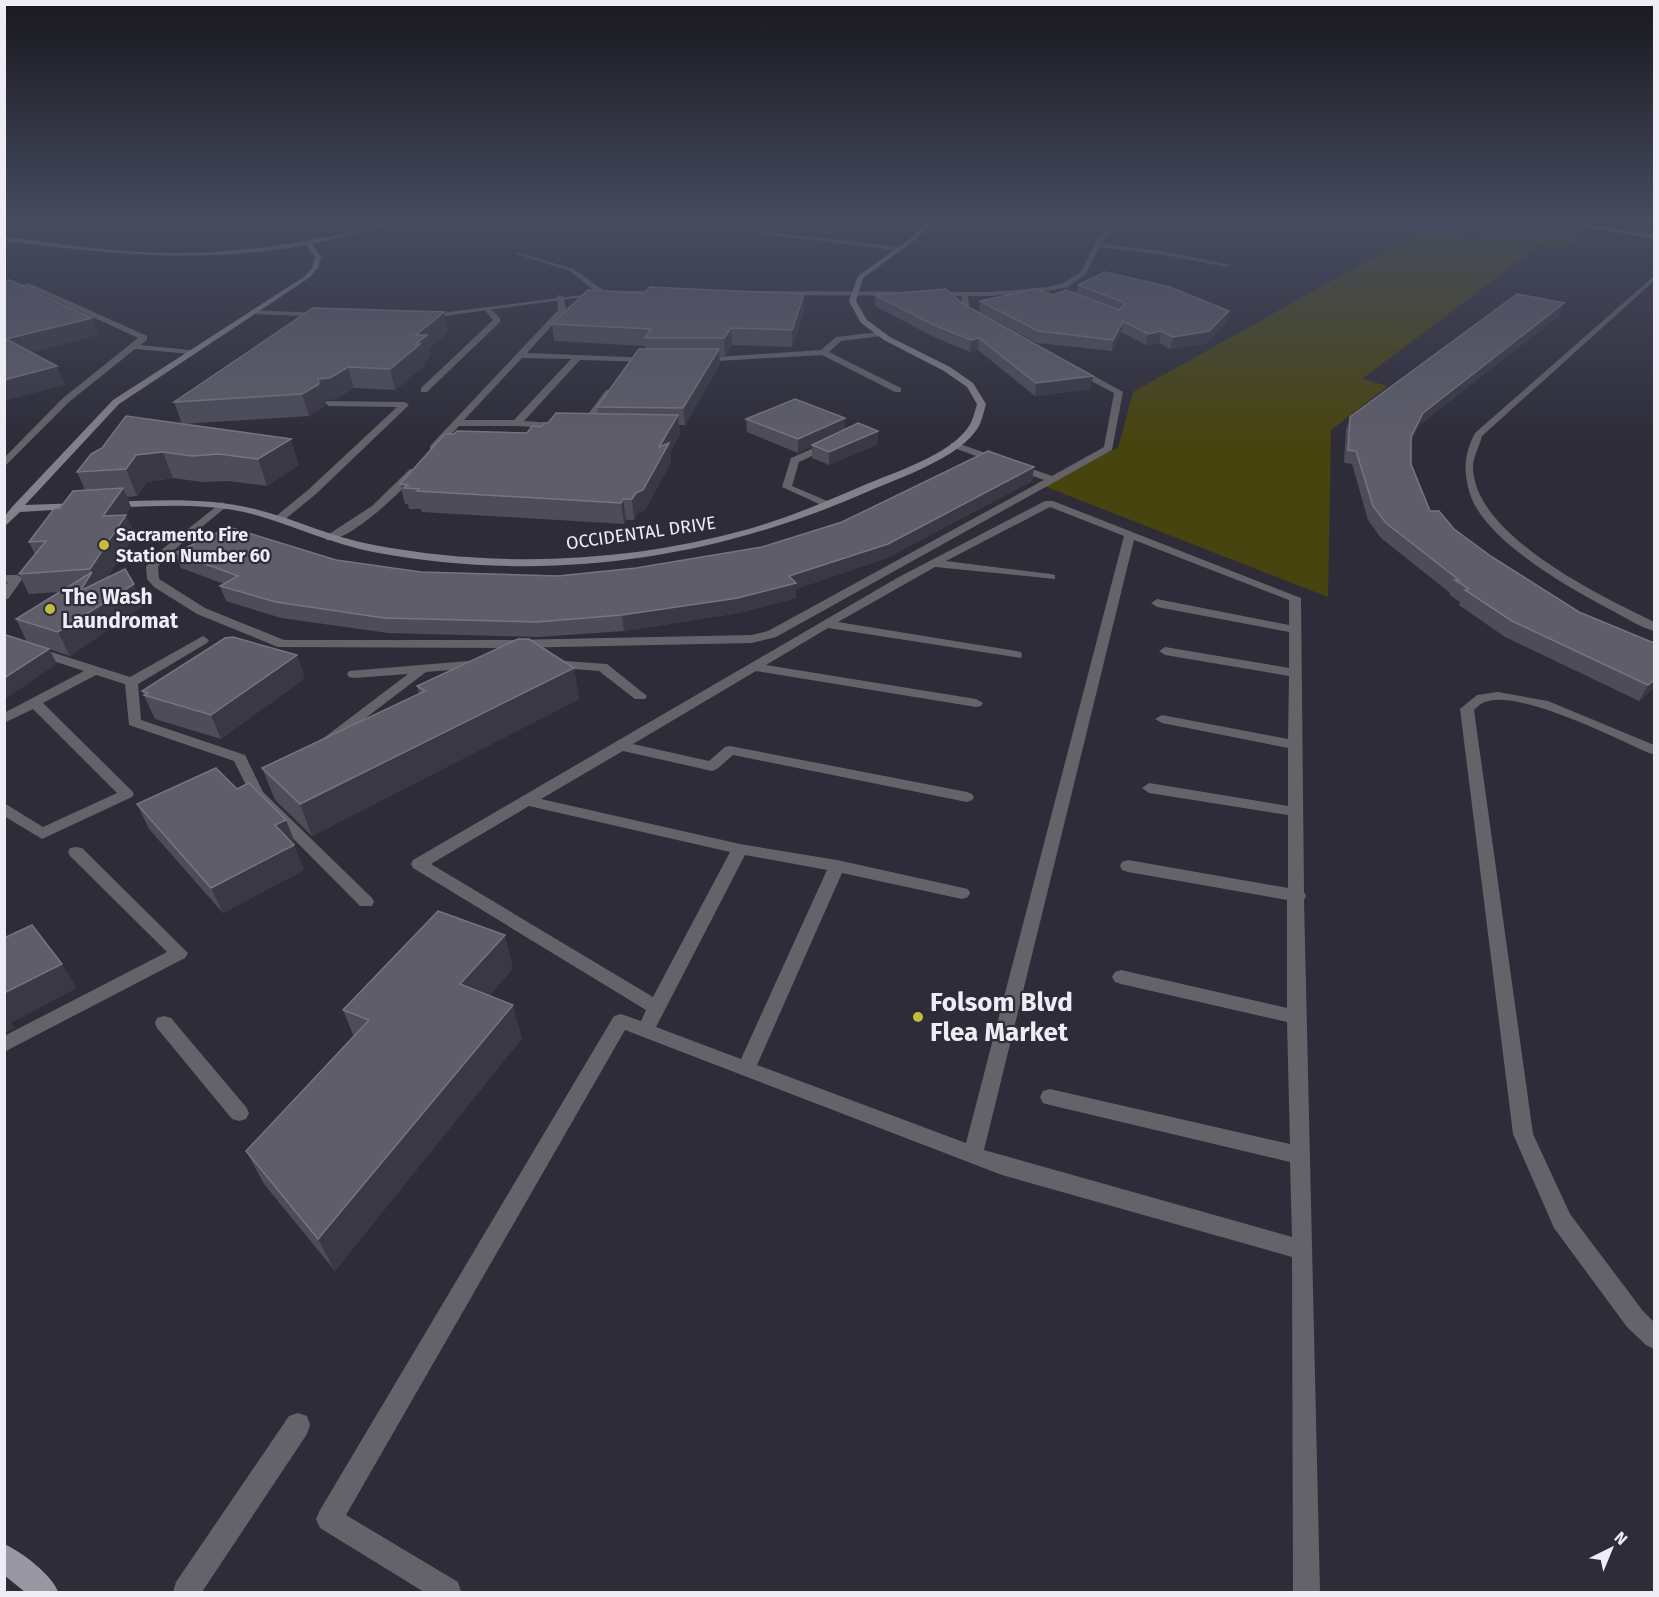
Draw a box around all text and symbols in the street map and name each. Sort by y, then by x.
street label: OCCIDENTAL DRIVE [565,512,717,554]
place label: Sacramento Fire Station Number 60 [116,524,270,567]
marker: Sacramento Fire Station Number 60 [97,538,111,552]
place label: The Wash Laundromat [62,584,179,634]
marker: The Wash Laundromat [43,602,57,616]
place label: Folsom Blvd Flea Market [930,987,1073,1048]
marker: Folsom Blvd Flea Market [911,1010,925,1024]
north arrow [1581,1519,1641,1579]
text: N [1611,1528,1631,1549]

